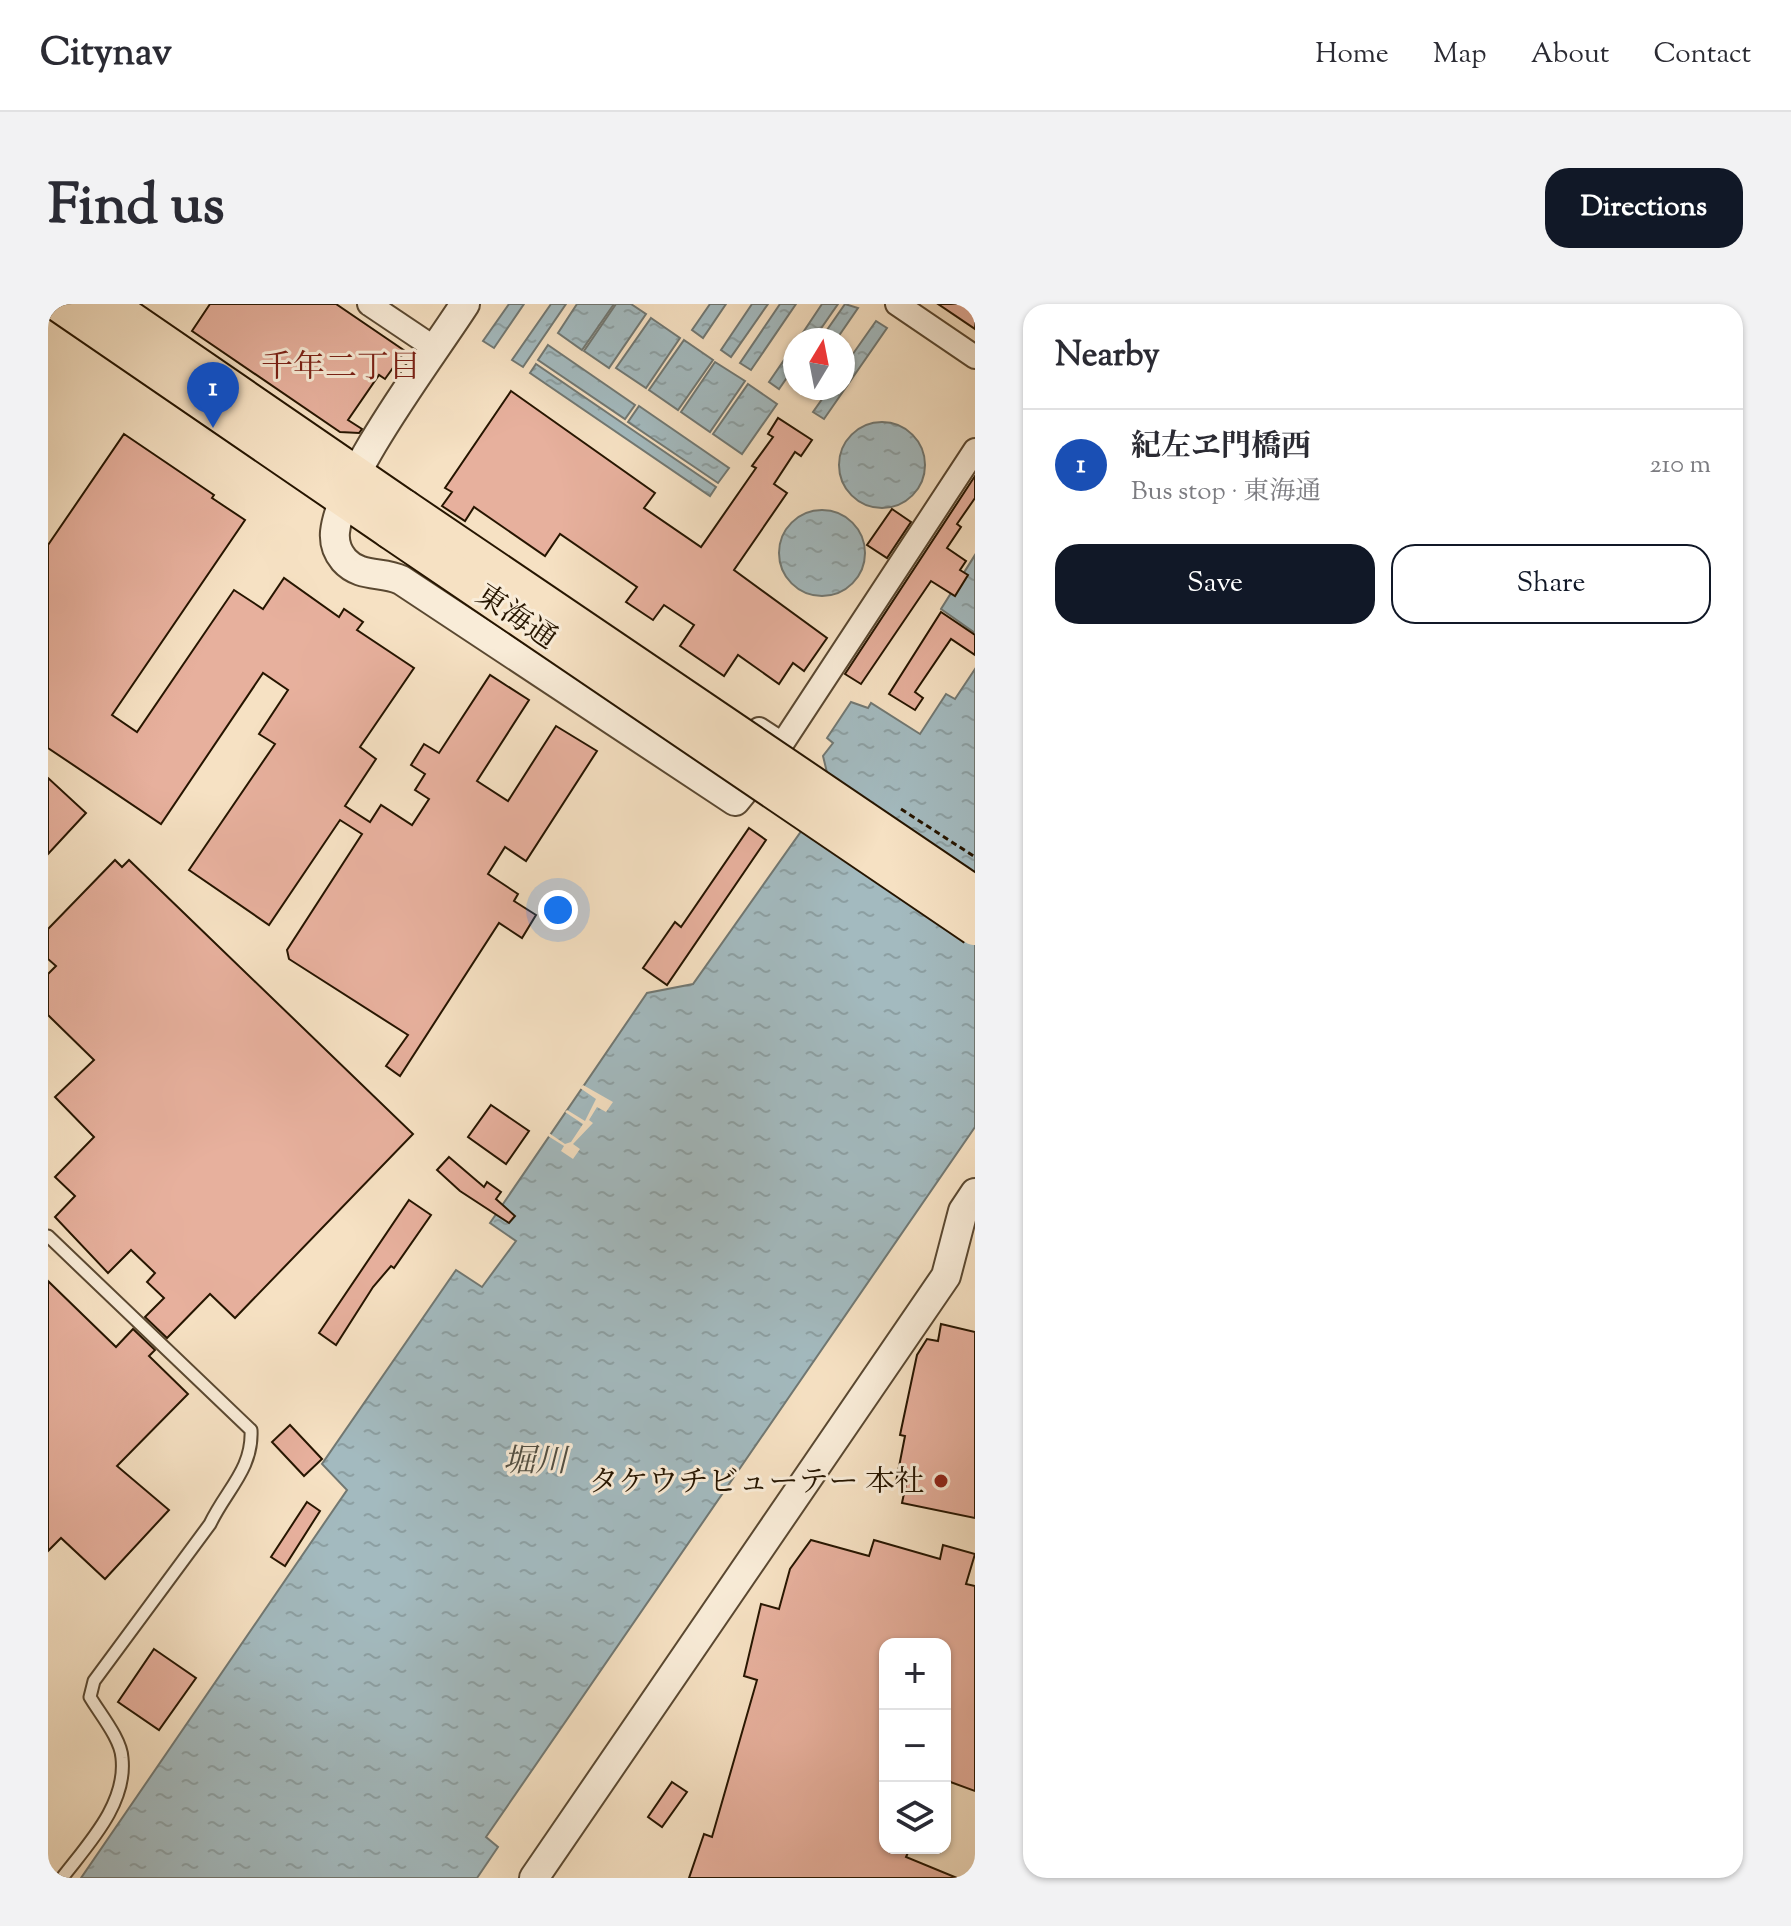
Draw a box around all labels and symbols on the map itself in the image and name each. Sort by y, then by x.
north arrow [783,328,855,400]
district label: 千年二丁目 [261,346,421,392]
pin: 1 [187,362,239,428]
street label: 東海通 [466,575,565,661]
your location [538,890,578,930]
water label: 堀川 [503,1440,570,1486]
place label: タケウチビューテー 本社 [589,1462,925,1505]
marker: タケウチビューテー 本社 [932,1472,950,1490]

